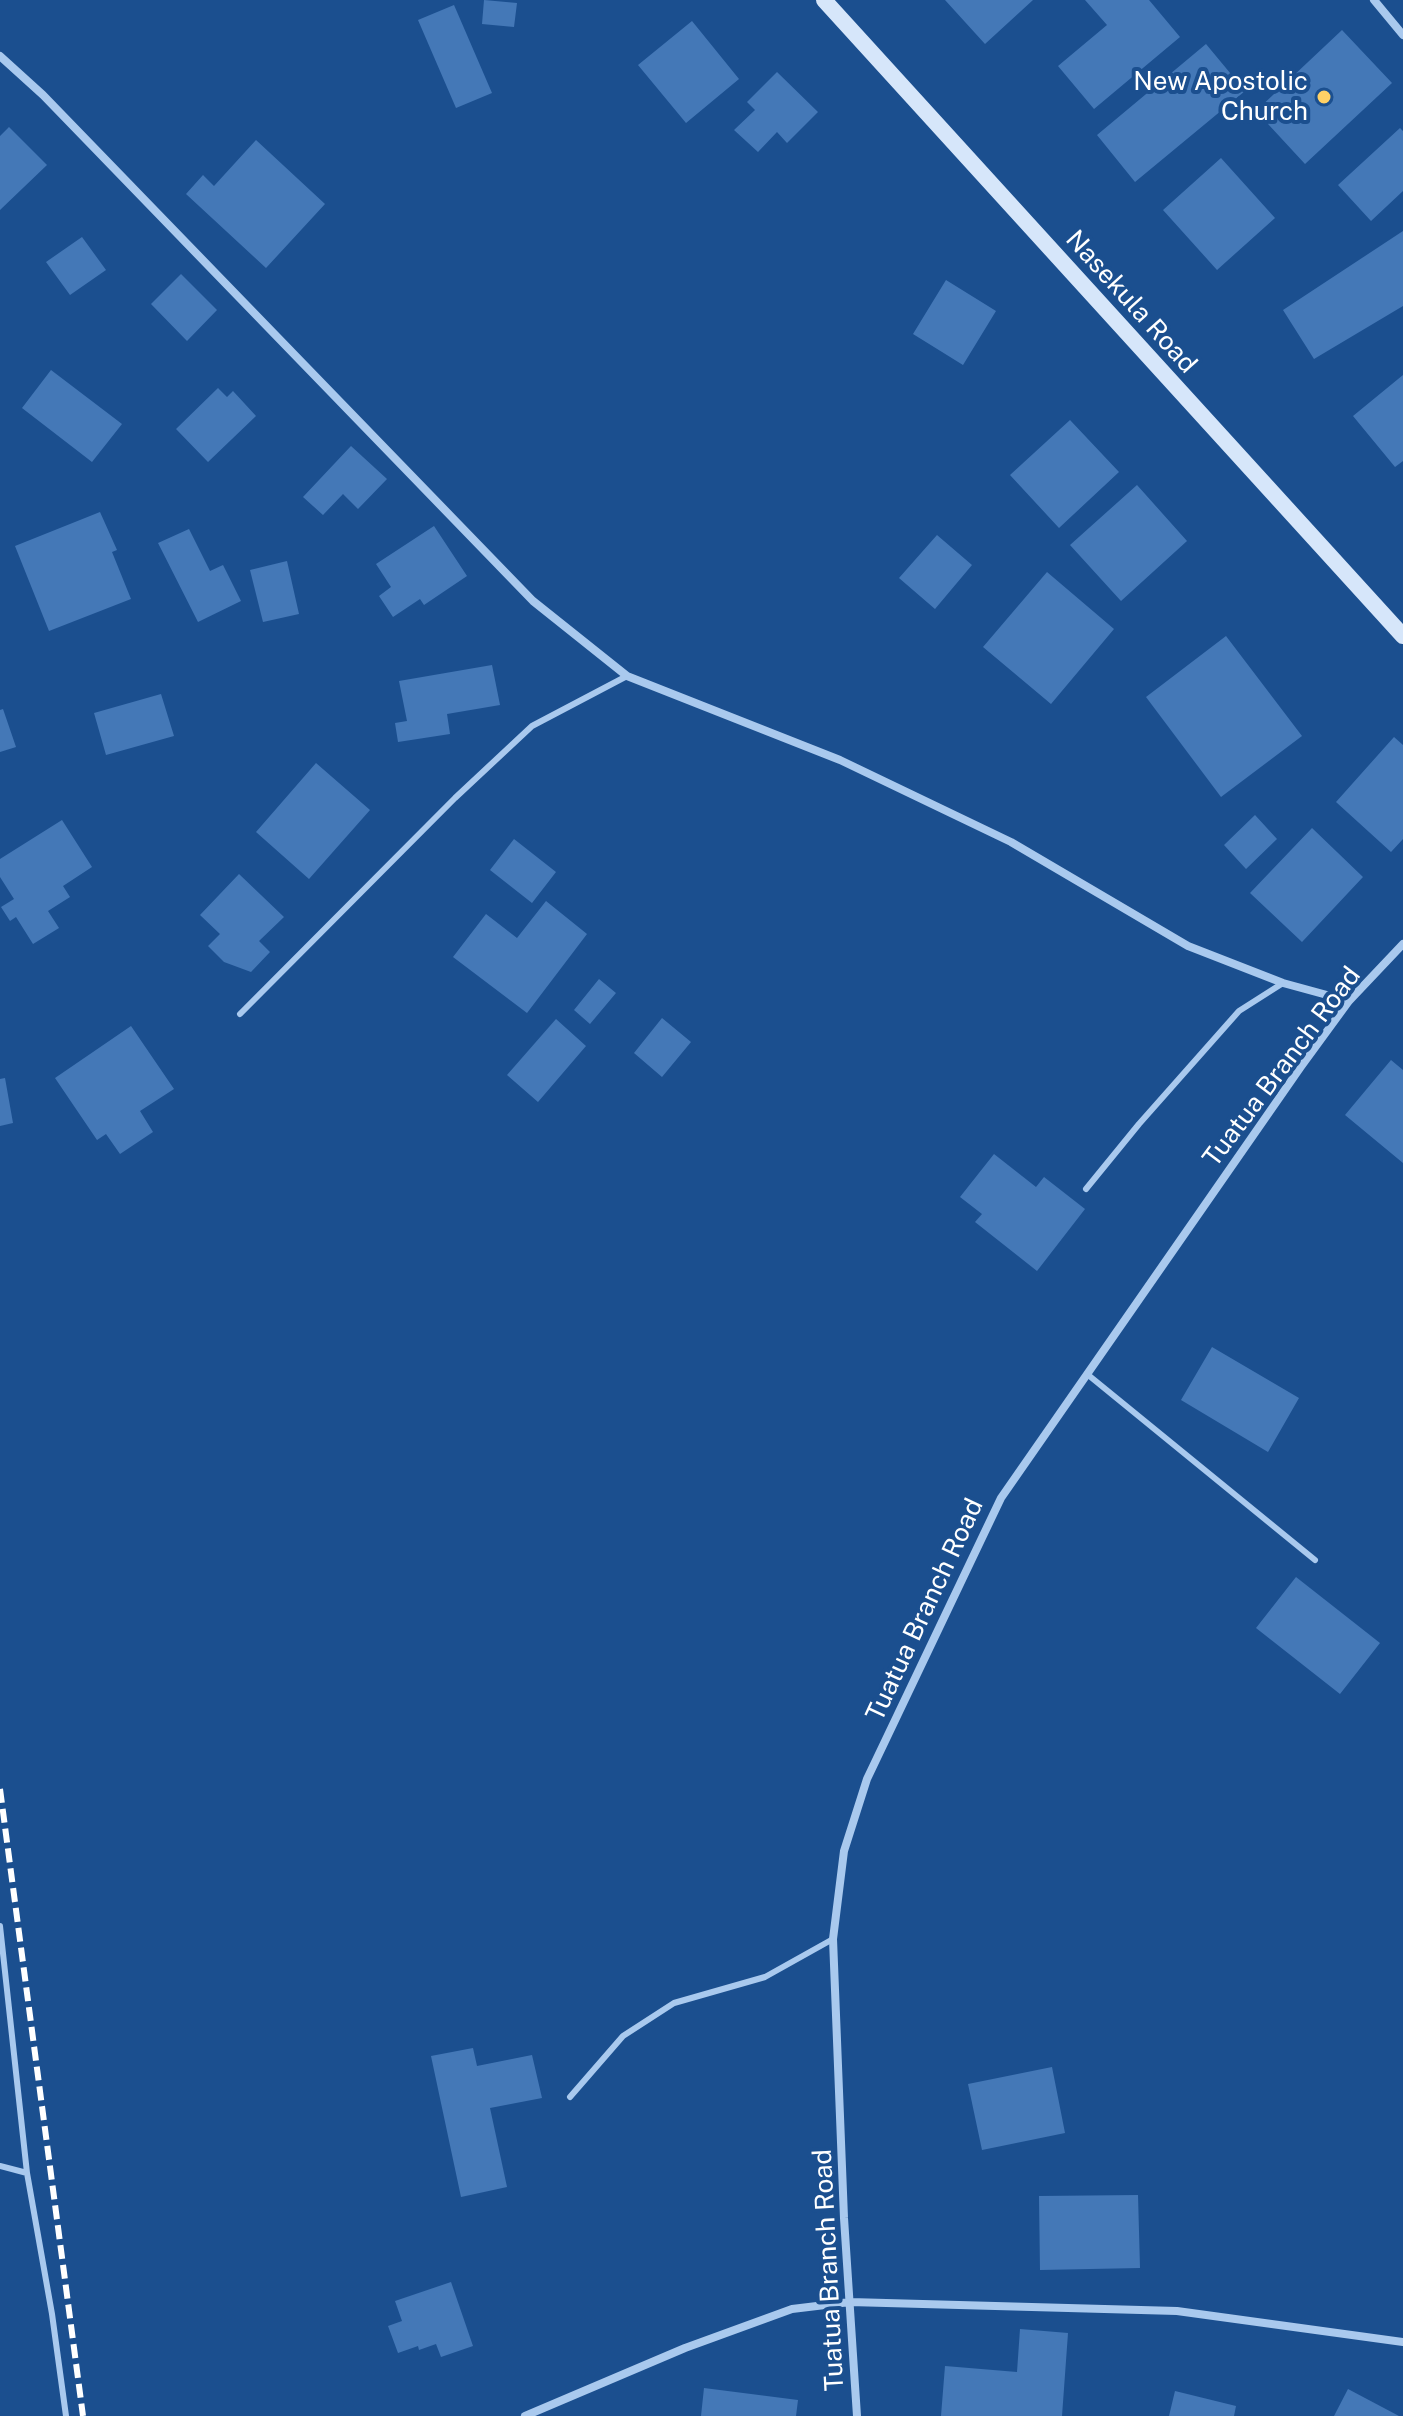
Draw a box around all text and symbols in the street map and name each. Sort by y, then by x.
place label: New Apostolic Church [1133,66,1308,128]
marker: New Apostolic Church [1315,88,1333,106]
street label: Nasekula Road [1059,224,1203,380]
street label: Tuatua Branch Road [1197,961,1367,1173]
street label: Tuatua Branch Road [860,1494,990,1726]
street label: Tuatua Branch Road [807,2148,851,2392]

